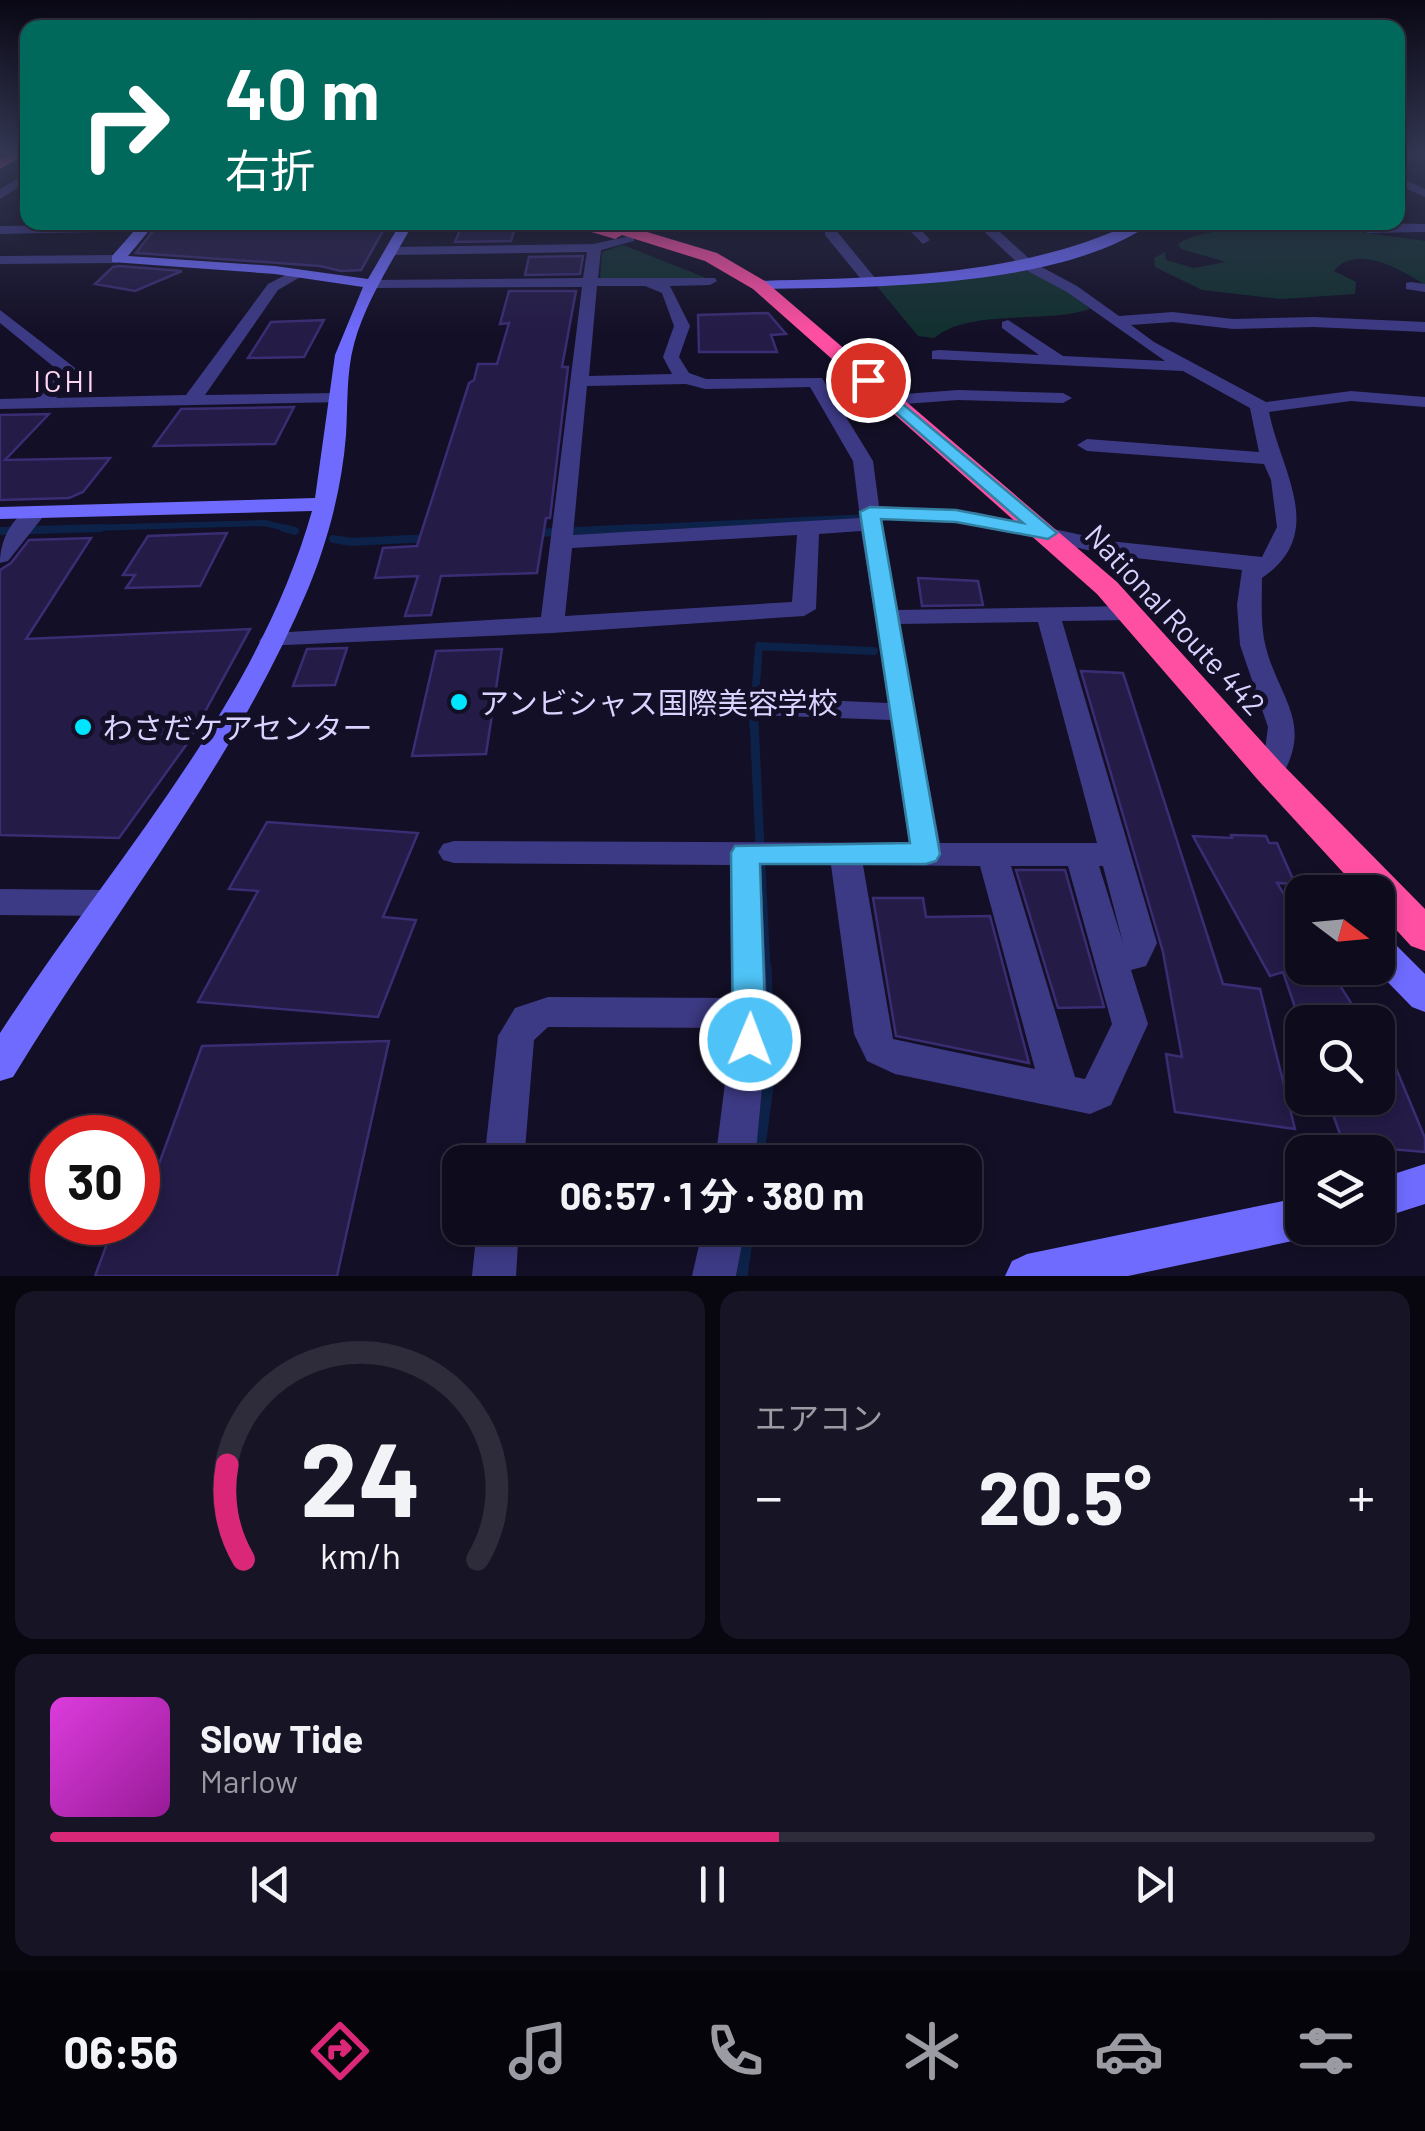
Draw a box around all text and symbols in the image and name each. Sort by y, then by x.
text: 40 m [225,50,380,134]
icon: right [60,60,190,190]
text: 右折 [225,142,315,196]
pin [826,338,911,423]
icon: arrive [841,353,896,408]
district label: ICHI [33,362,97,398]
street label: National Route 442 [1079,516,1273,722]
place label: アンビシャス国際美容学校 [479,684,838,720]
marker: アンビシャス国際美容学校 [448,691,470,713]
place label: わさだケアセンター [103,709,372,745]
marker: わさだケアセンター [72,716,94,738]
north arrow [1285,875,1395,985]
map controls [1285,875,1395,1245]
position arrow [698,988,802,1092]
button: search [1285,1005,1395,1115]
speed limit sign: 30 [30,1115,160,1245]
button: layers [1285,1135,1395,1245]
text: 06:57 · 1 分 · 380 m [560,1172,864,1218]
text: エアコン [755,1398,883,1436]
text: 24 [299,1413,421,1538]
text: 20.5° [978,1450,1152,1540]
text: − [755,1462,783,1528]
text: + [1347,1462,1375,1528]
text: km/h [320,1533,400,1576]
text: Slow Tide [200,1715,363,1761]
text: Marlow [200,1761,298,1799]
icon: previous [243,1857,298,1912]
icon: pause [685,1857,740,1912]
icon: next [1127,1857,1182,1912]
icon: directions [305,2016,375,2086]
icon: music [503,2016,573,2086]
icon: phone [700,2016,770,2086]
icon: climate [897,2016,967,2086]
icon: car [1094,2016,1164,2086]
icon: filters [1291,2016,1361,2086]
text: 06:56 [64,2024,178,2078]

